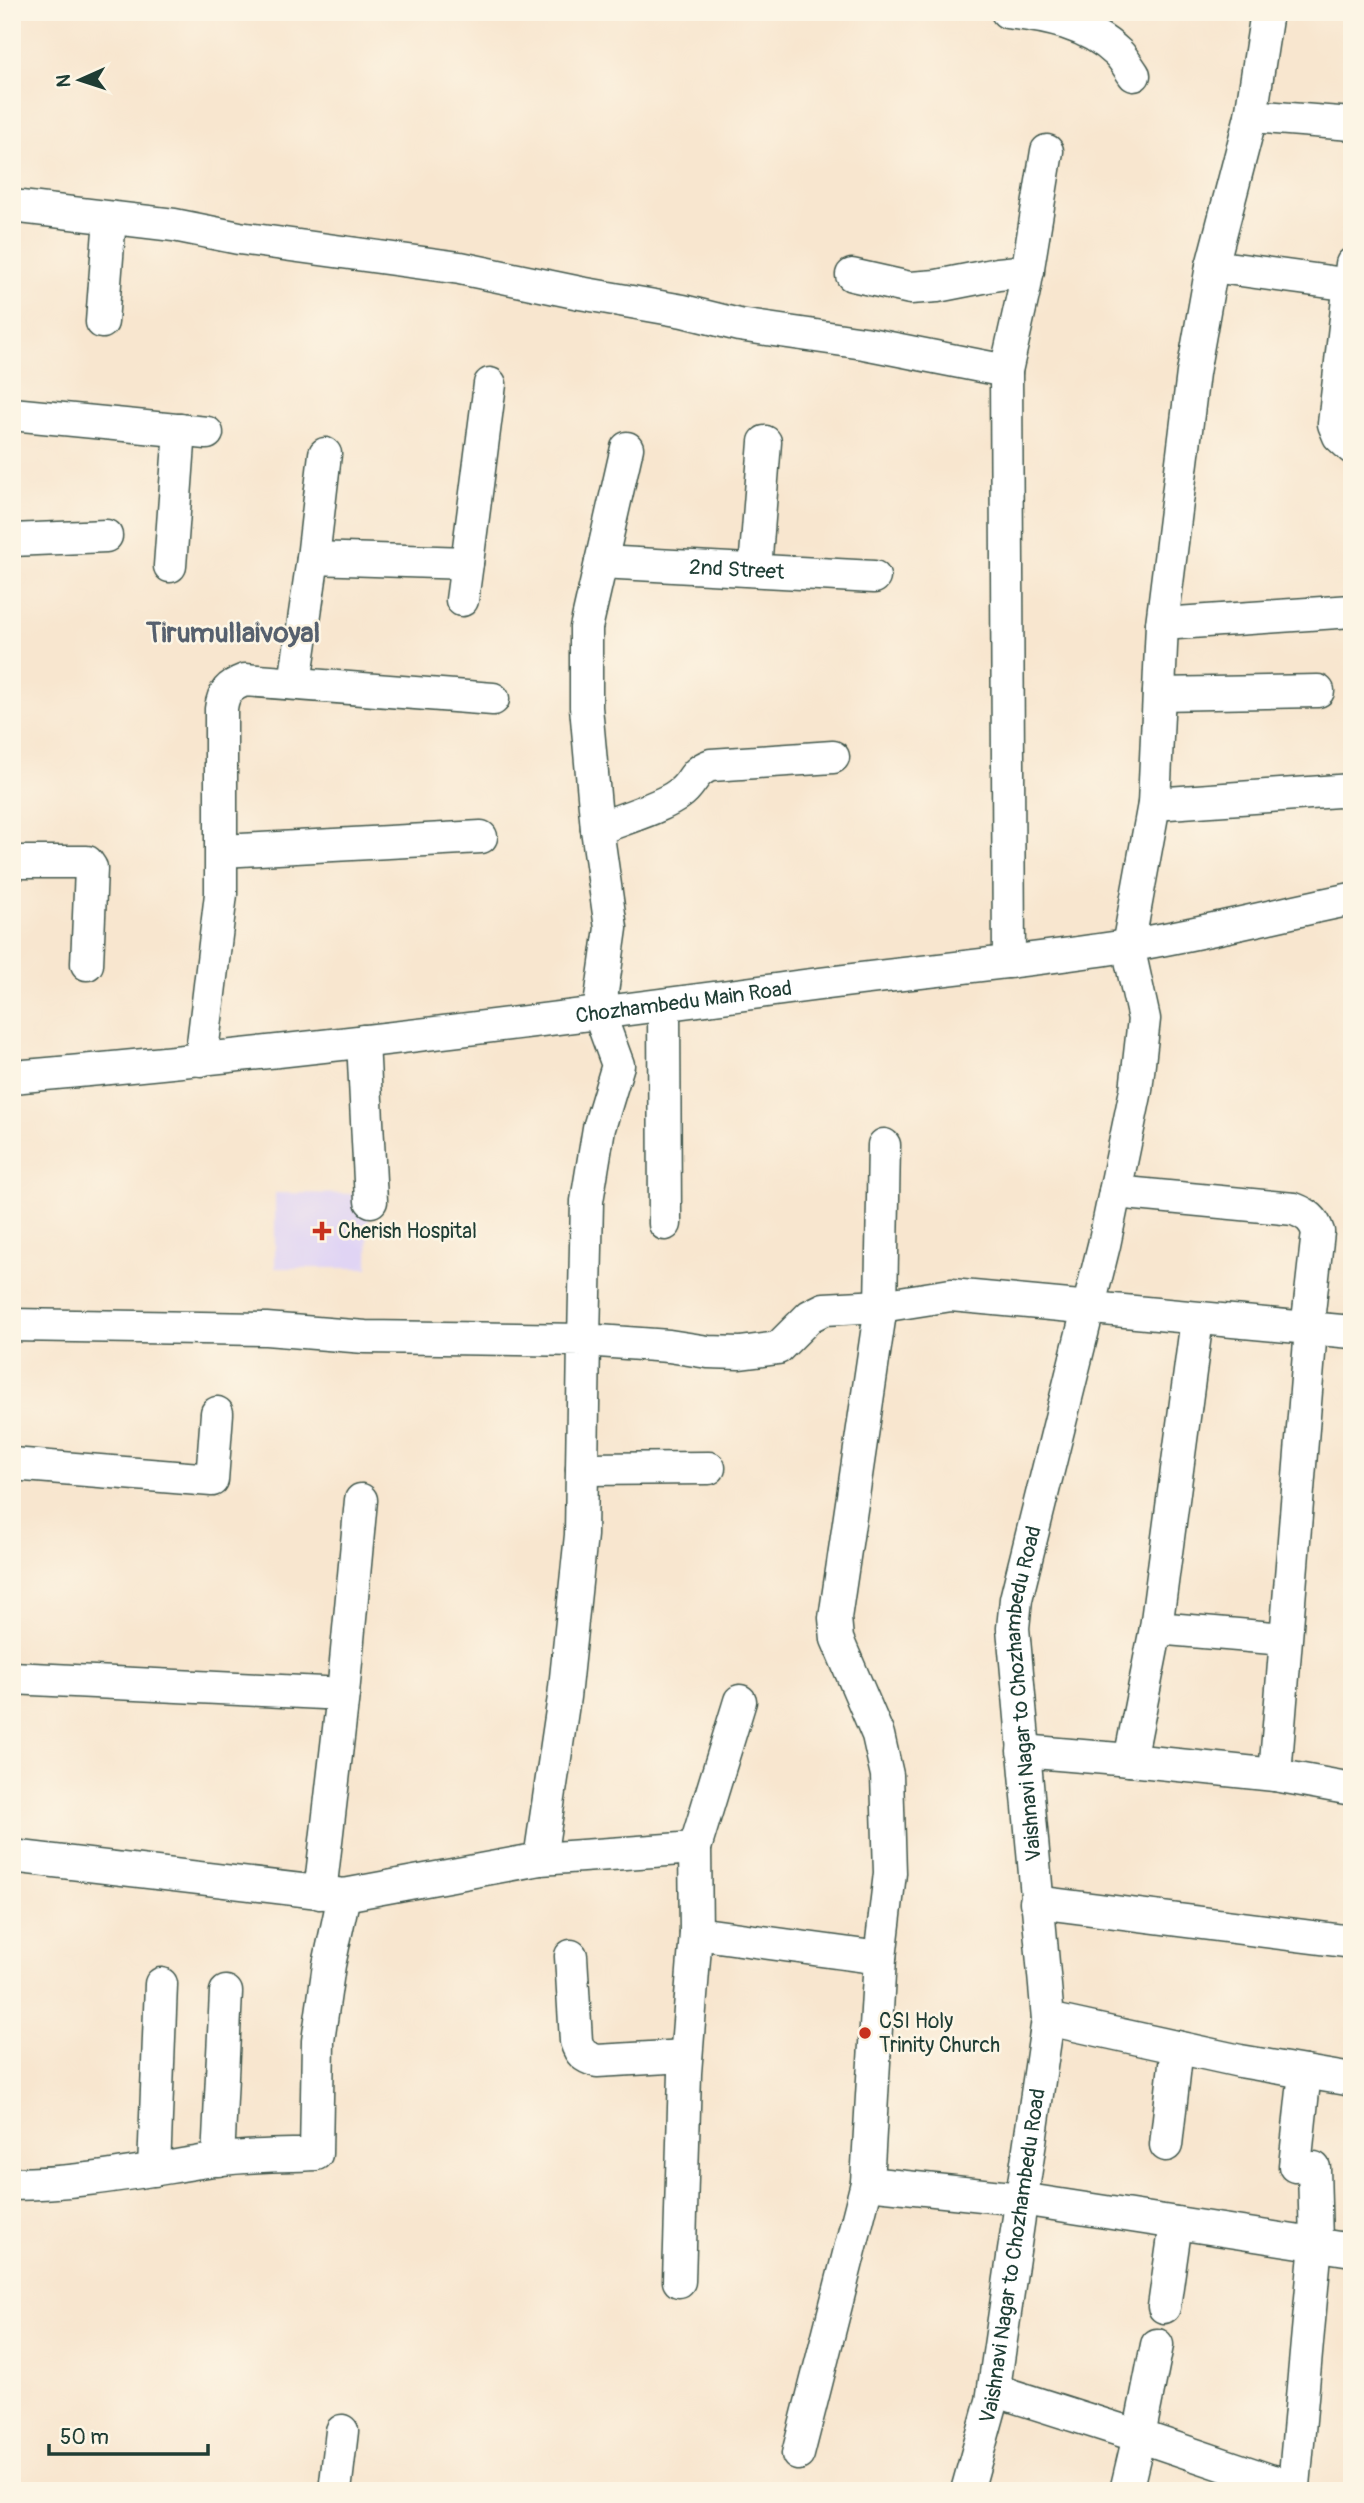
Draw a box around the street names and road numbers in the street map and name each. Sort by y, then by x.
street label: 2nd Street [688,553,786,586]
street label: Chozhambedu Main Road [574,974,794,1029]
street label: Vaishnavi Nagar to Chozhambedu Road [999,1523,1047,1863]
street label: Vaishnavi Nagar to Chozhambedu Road [973,2087,1051,2426]

